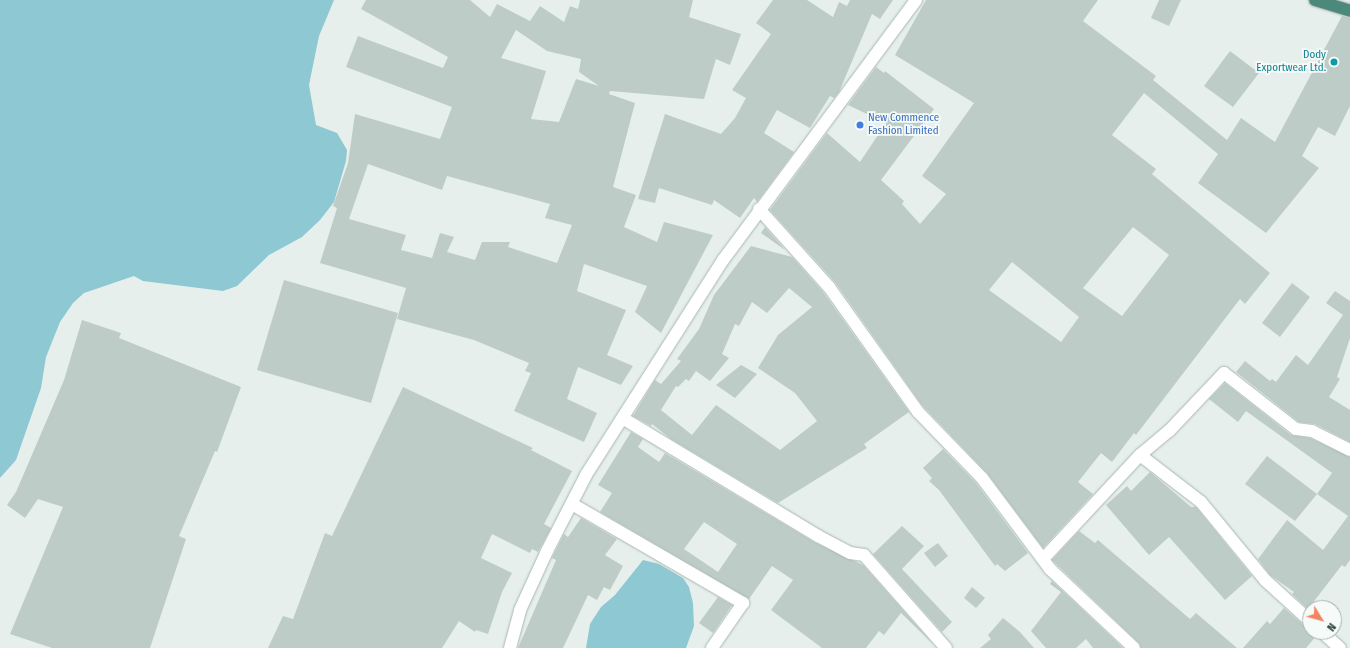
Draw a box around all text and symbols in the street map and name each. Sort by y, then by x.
place label: Dody Exportwear Ltd. [1256,49,1326,75]
marker: Dody Exportwear Ltd. [1329,57,1339,67]
place label: New Commence Fashion Limited [868,112,939,138]
marker: New Commence Fashion Limited [855,120,865,130]
north arrow [1302,600,1342,640]
text: N [1324,620,1338,633]

